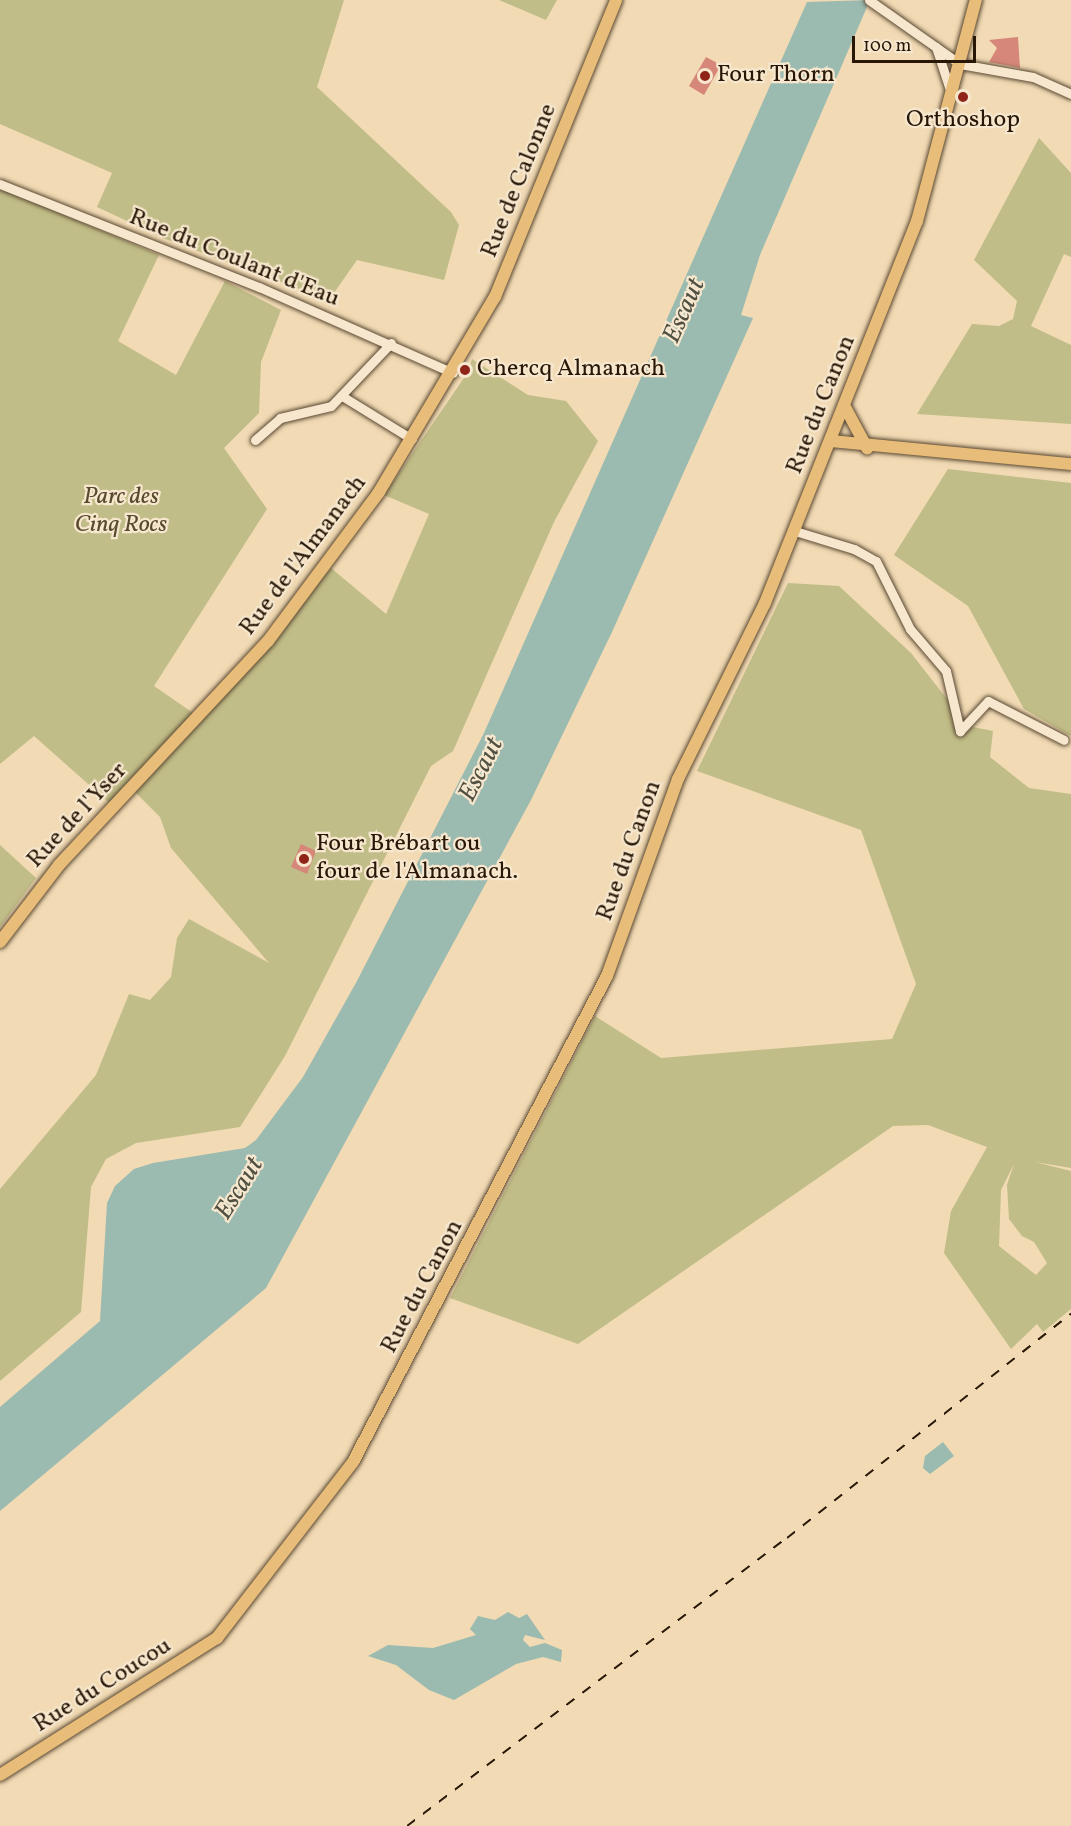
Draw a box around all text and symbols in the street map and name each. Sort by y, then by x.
scale bar [855,24,980,62]
text: 100 m [863,34,912,59]
place label: Four Thorn [717,62,835,90]
marker: Four Thorn [698,69,712,83]
marker: Orthoshop [956,90,970,104]
street label: Rue de Calonne [476,100,564,262]
place label: Orthoshop [906,107,1020,135]
street label: Rue du Coulant d'Eau [124,204,344,314]
water label: Escaut [657,274,713,348]
street label: Rue du Canon [781,331,863,479]
place label: Chercq Almanach [477,356,665,384]
marker: Chercq Almanach [458,363,472,377]
street label: Rue de l'Almanach [234,470,374,642]
park label: Parc des Cinq Rocs [75,484,167,540]
water label: Escaut [453,733,511,807]
street label: Rue de l'Yser [22,757,134,875]
street label: Rue du Canon [591,777,669,925]
place label: Four Brébart ou four de l'Almanach. [316,831,518,887]
marker: Four Brébart ou four de l'Almanach. [297,852,311,866]
water label: Escaut [209,1152,271,1226]
street label: Rue du Canon [376,1215,470,1359]
street label: Rue du Coucou [29,1632,177,1740]

